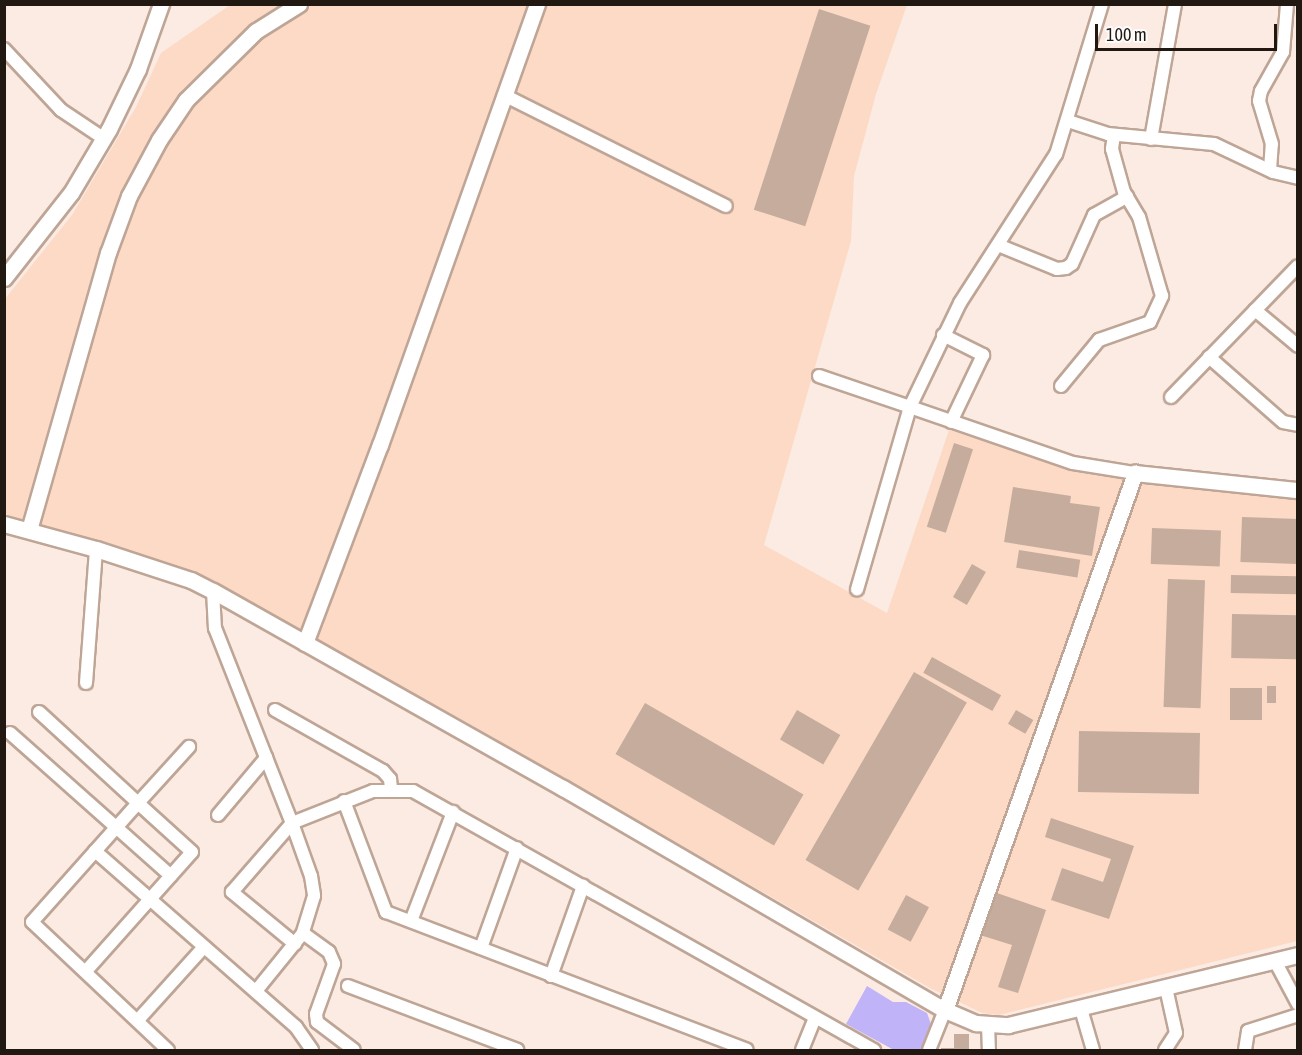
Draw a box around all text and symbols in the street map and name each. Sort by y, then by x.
scale bar [1098,12,1280,50]
text: 100 m [1106,24,1147,45]

